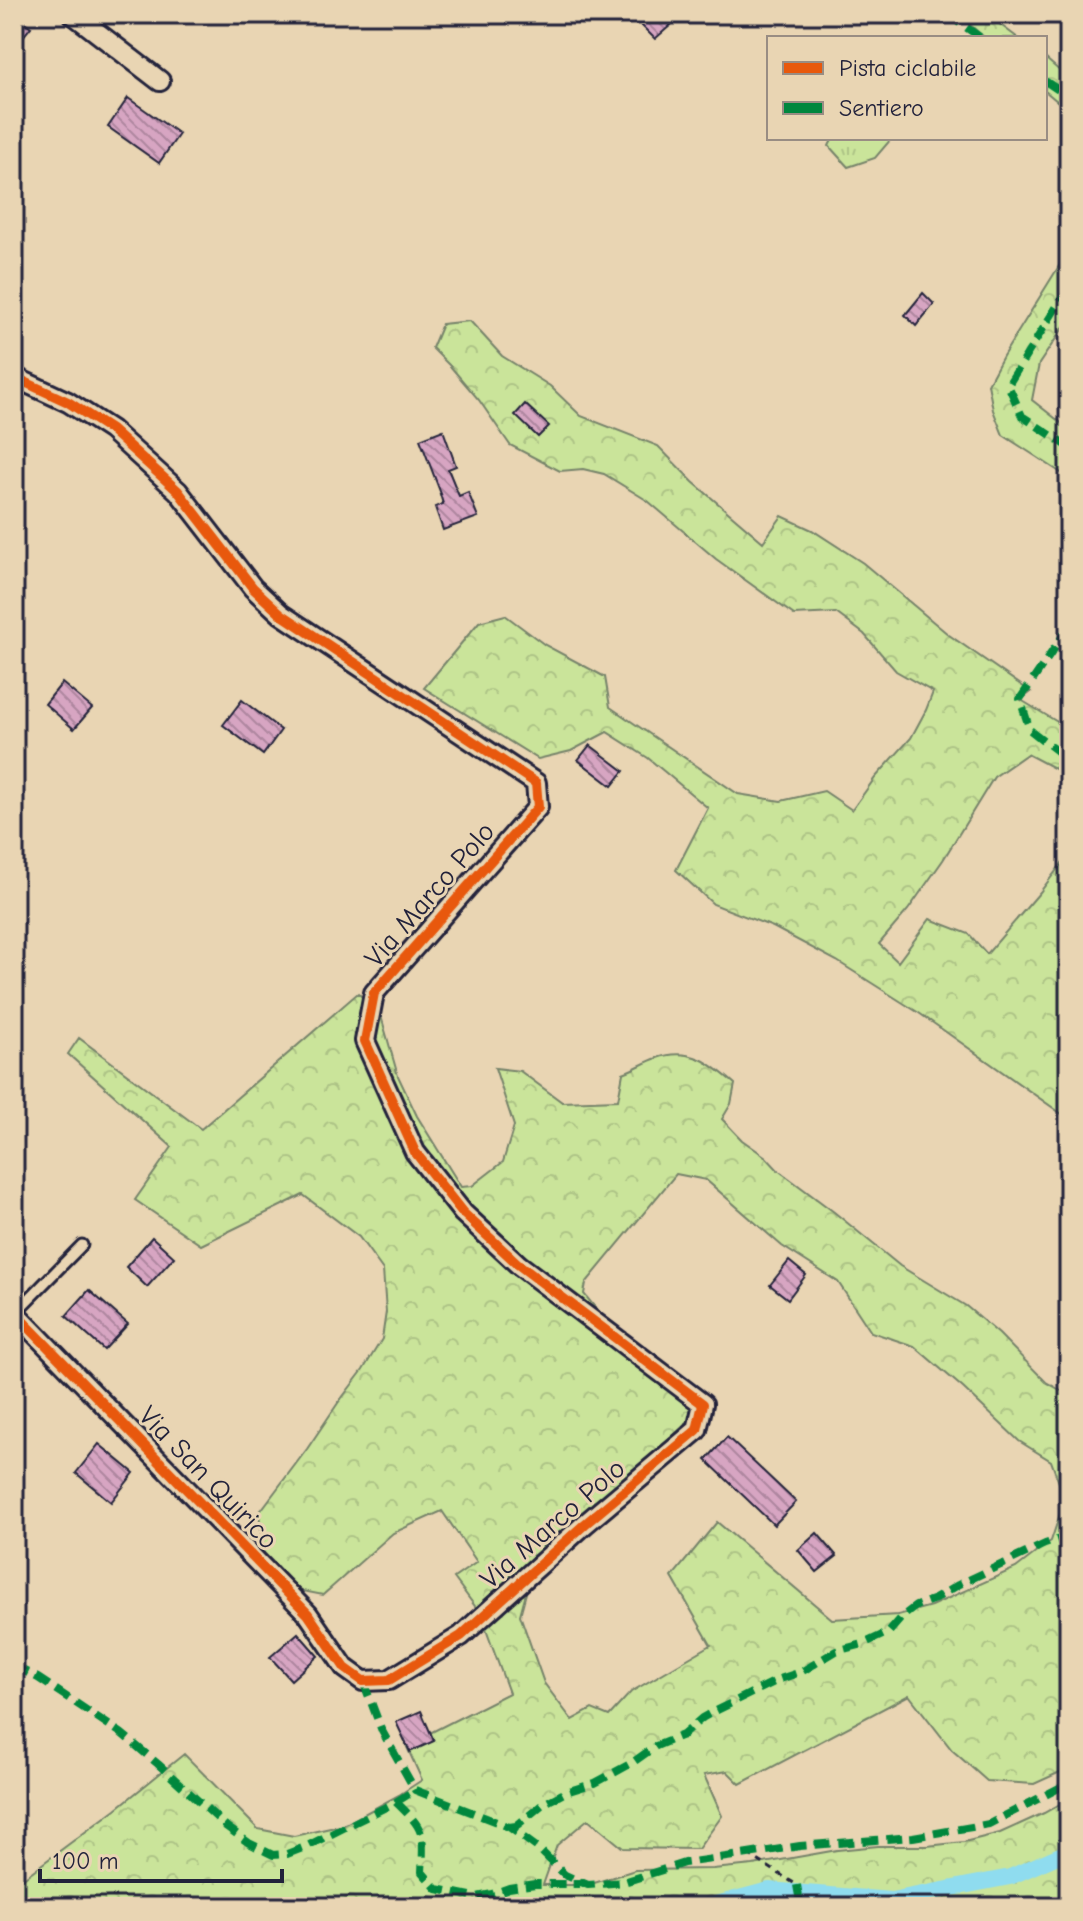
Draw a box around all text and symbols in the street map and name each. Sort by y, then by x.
legend [767,36,1047,140]
text: Pista ciclabile [839,54,976,82]
text: Sentiero [839,94,924,122]
street label: Via Marco Polo [358,816,501,974]
street label: Via San Quirico [132,1400,284,1556]
street label: Via Marco Polo [474,1452,632,1595]
scale bar [40,1833,282,1883]
text: 100 m [52,1847,119,1875]

